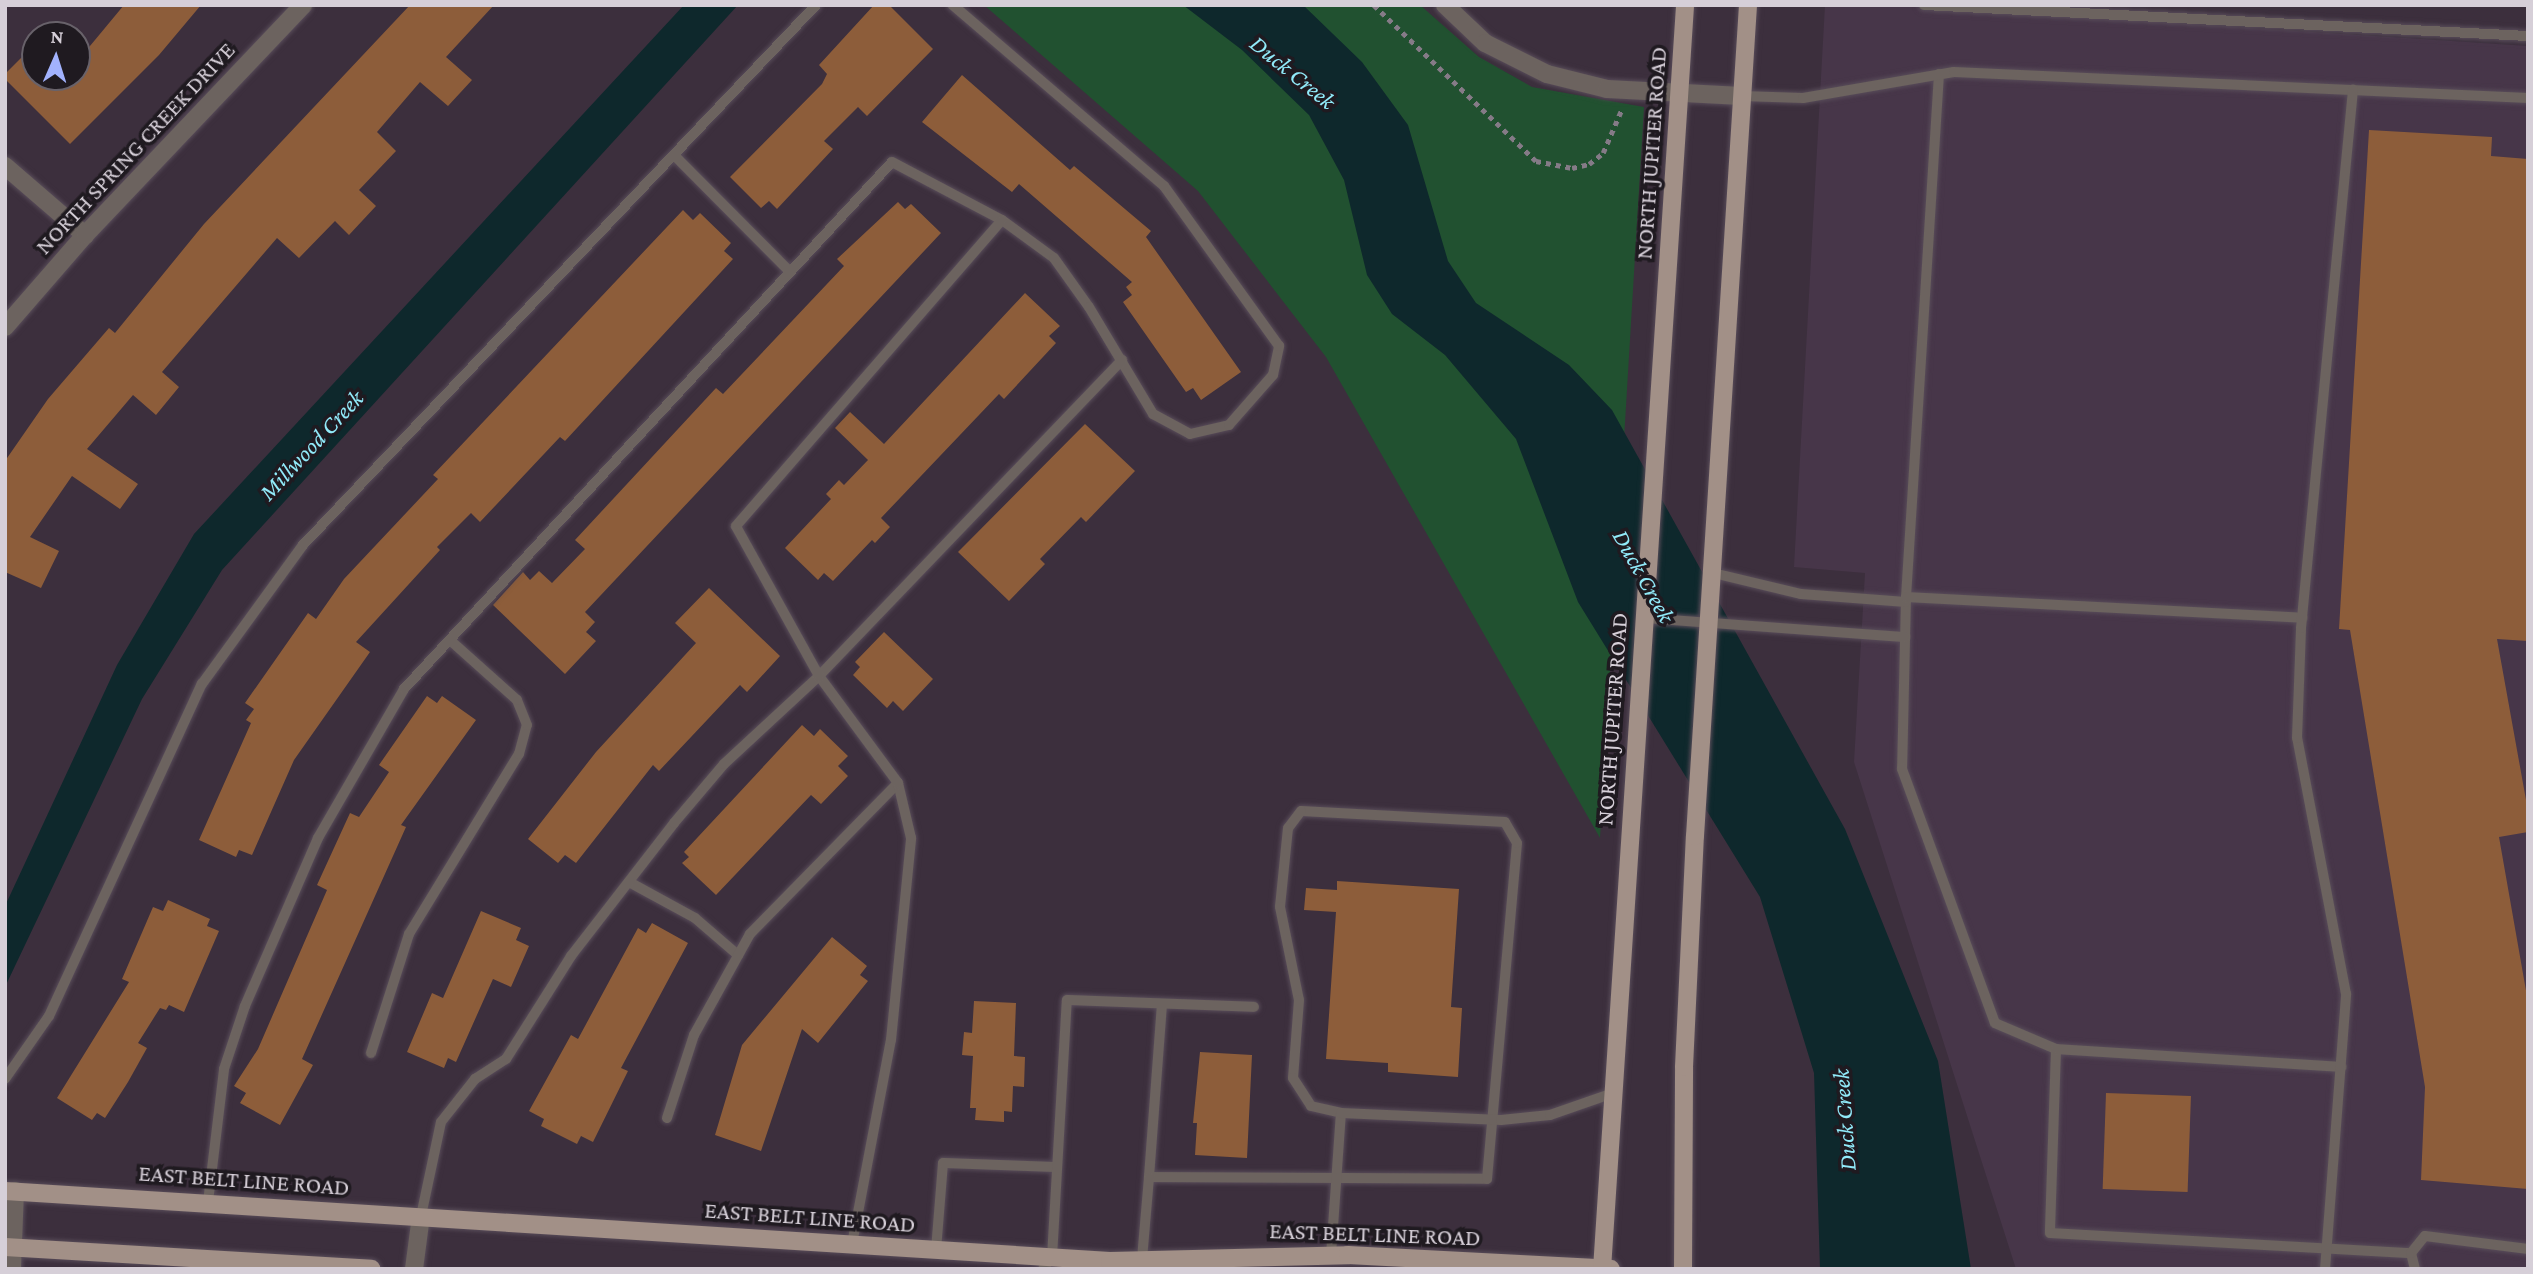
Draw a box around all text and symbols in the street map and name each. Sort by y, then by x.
north arrow [21,21,91,91]
water label: Duck Creek [1244,29,1342,115]
street label: NORTH SPRING CREEK DRIVE [29,36,241,260]
street label: NORTH JUPITER ROAD [1630,46,1672,260]
water label: Millwood Creek [253,384,369,506]
water label: Duck Creek [1607,524,1681,628]
street label: NORTH JUPITER ROAD [1591,612,1633,826]
water label: Duck Creek [1826,1068,1862,1172]
street label: EAST BELT LINE ROAD [138,1159,350,1201]
street label: EAST BELT LINE ROAD [704,1196,916,1238]
street label: EAST BELT LINE ROAD [1269,1217,1481,1251]

